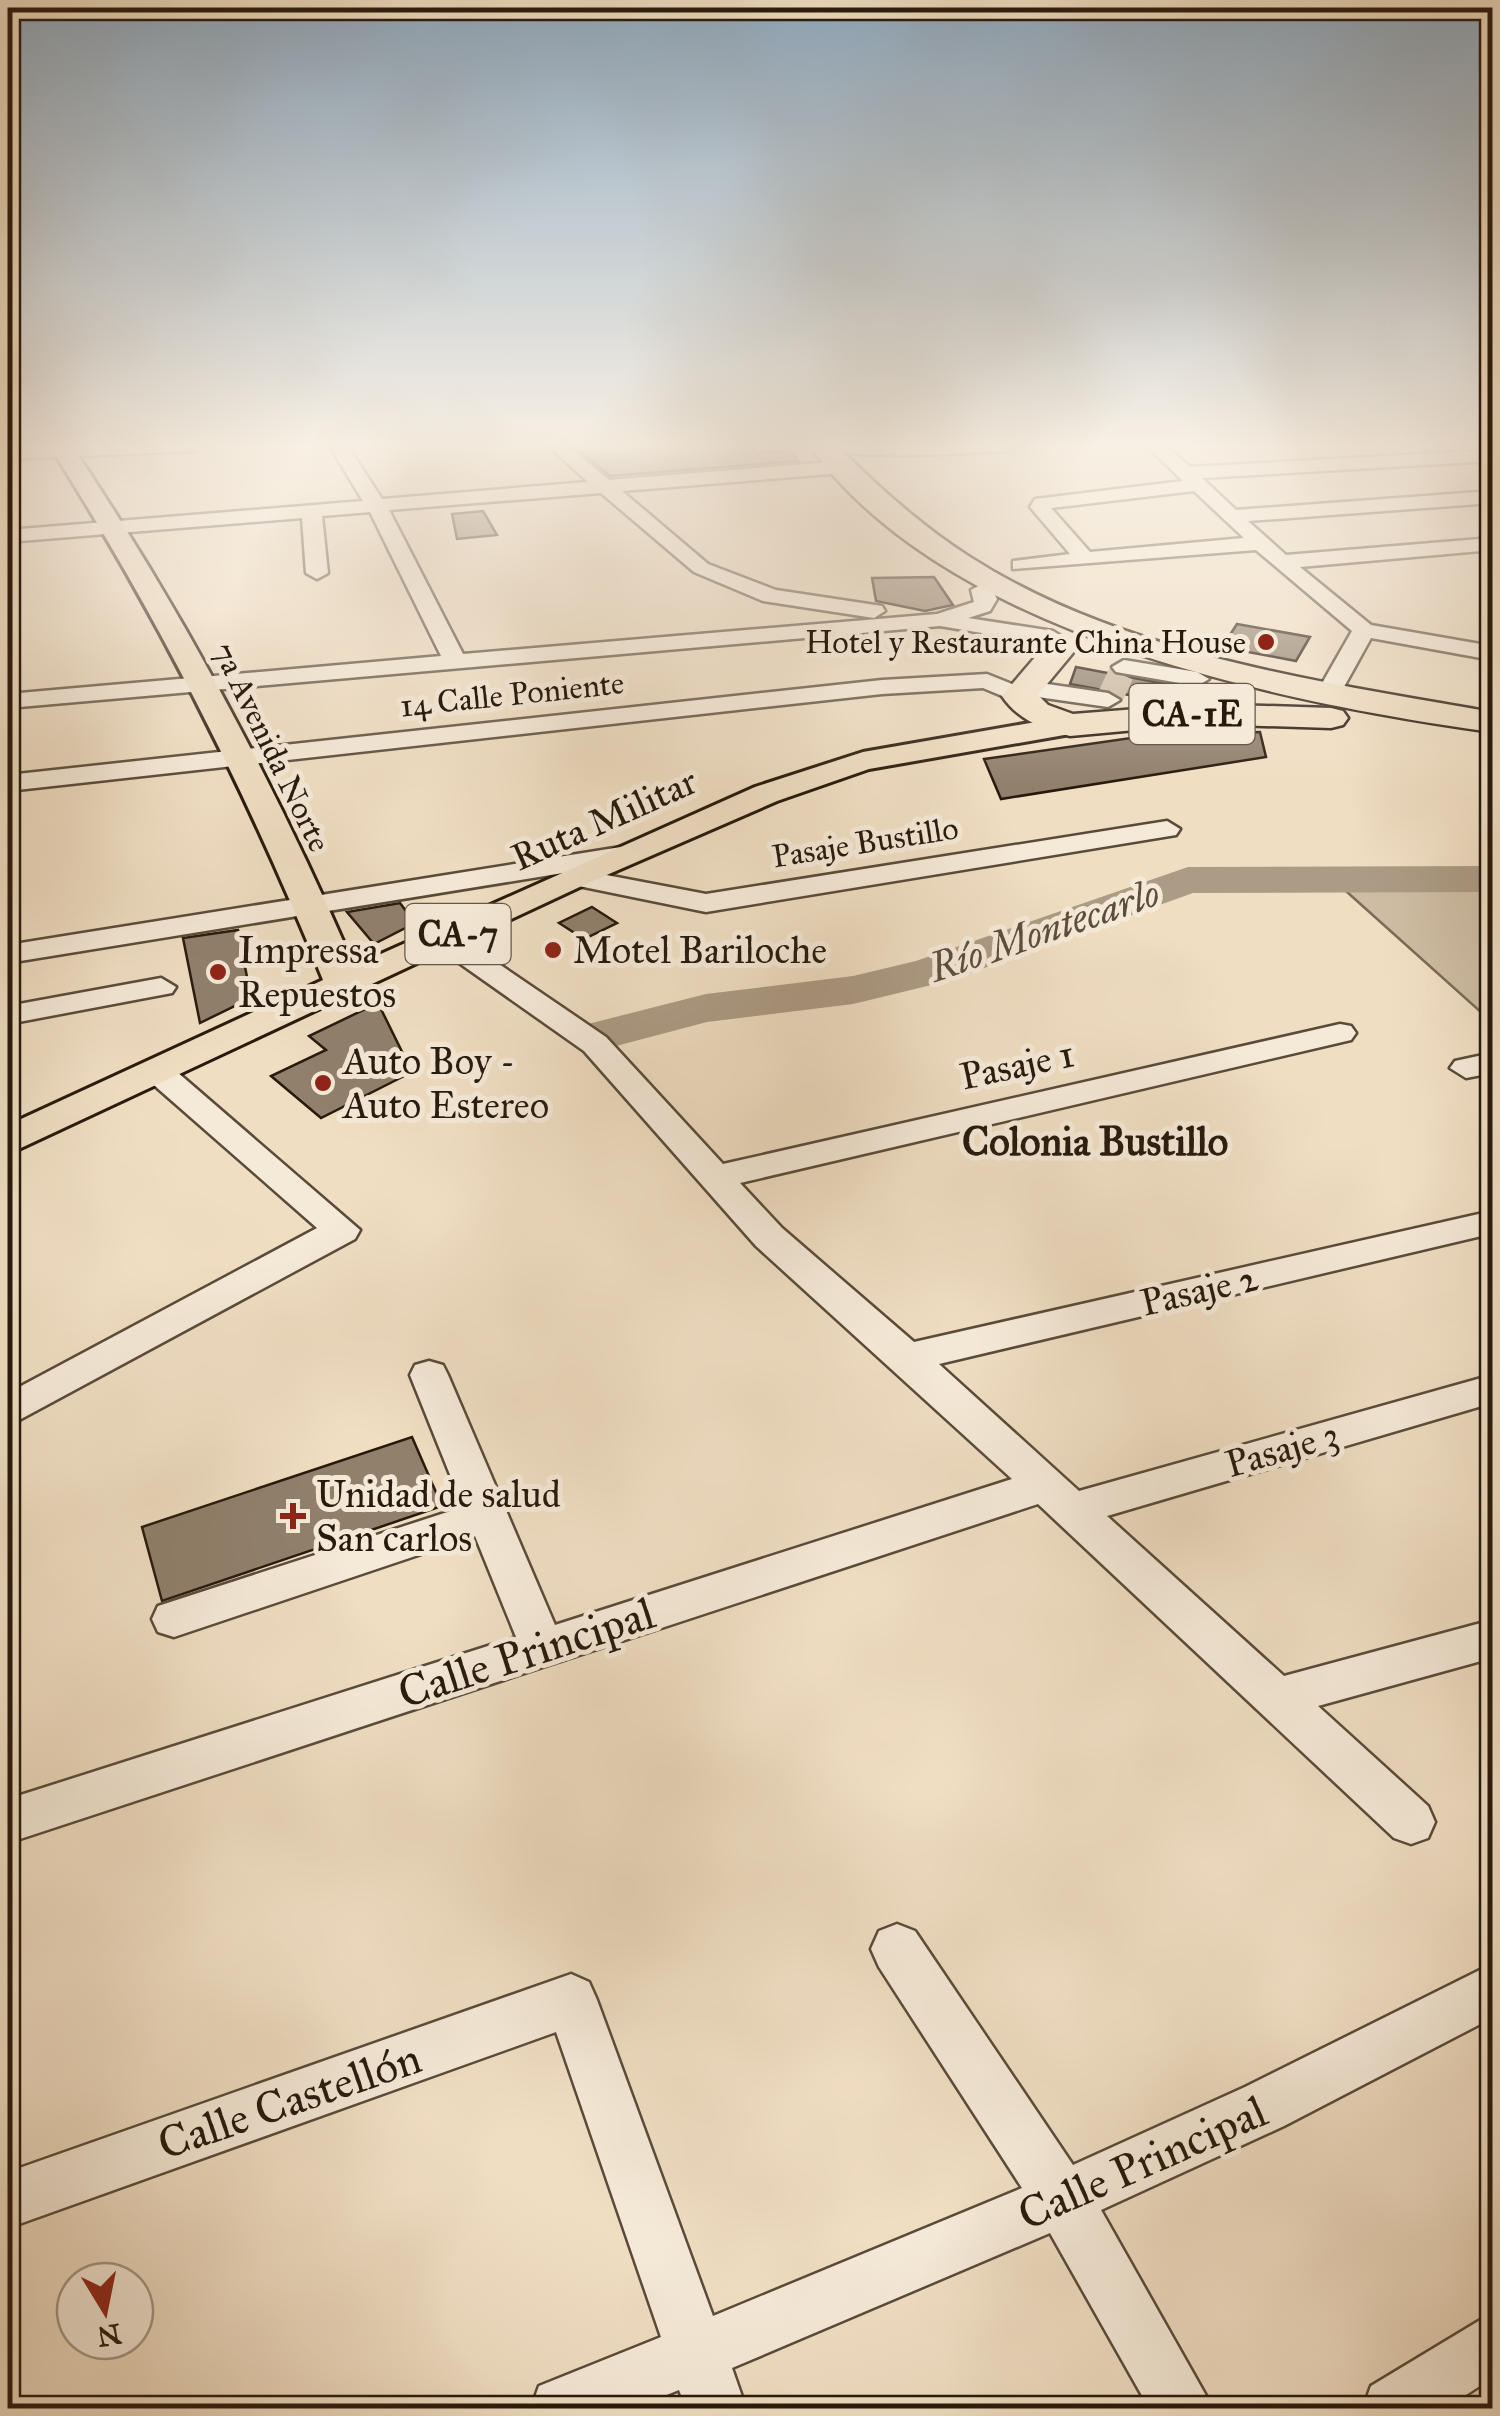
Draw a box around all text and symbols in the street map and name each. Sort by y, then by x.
place label: Hotel y Restaurante China House [805,623,1246,662]
marker: Hotel y Restaurante China House [1255,631,1277,653]
street label: 7a Avenida Norte [204,636,339,858]
street label: 14 Calle Poniente [398,663,626,726]
road number: CA-1E [1130,684,1254,744]
street label: Ruta Militar [504,757,705,880]
street label: Pasaje Bustillo [769,809,961,876]
water label: Río Montecarlo [921,868,1166,993]
road number: CA-7 [406,904,510,964]
place label: Impressa Repuestos [238,927,396,1017]
place label: Motel Bariloche [573,927,827,973]
marker: Motel Bariloche [542,939,564,961]
marker: Impressa Repuestos [207,961,229,983]
street label: Pasaje 1 [956,1031,1078,1099]
place label: Auto Boy - Auto Estereo [341,1038,549,1128]
marker: Auto Boy - Auto Estereo [312,1072,334,1094]
district label: Colonia Bustillo [962,1117,1228,1166]
street label: Pasaje 2 [1136,1254,1262,1326]
street label: Pasaje 3 [1220,1411,1344,1487]
place label: Unidad de salud San carlos [316,1471,561,1561]
marker: Unidad de salud San carlos [280,1503,306,1529]
street label: Calle Principal [391,1585,662,1720]
street label: Calle Castellón [150,2030,428,2171]
street label: Calle Principal [1009,2083,1276,2242]
north arrow [55,2261,155,2361]
text: N [94,2316,124,2354]

